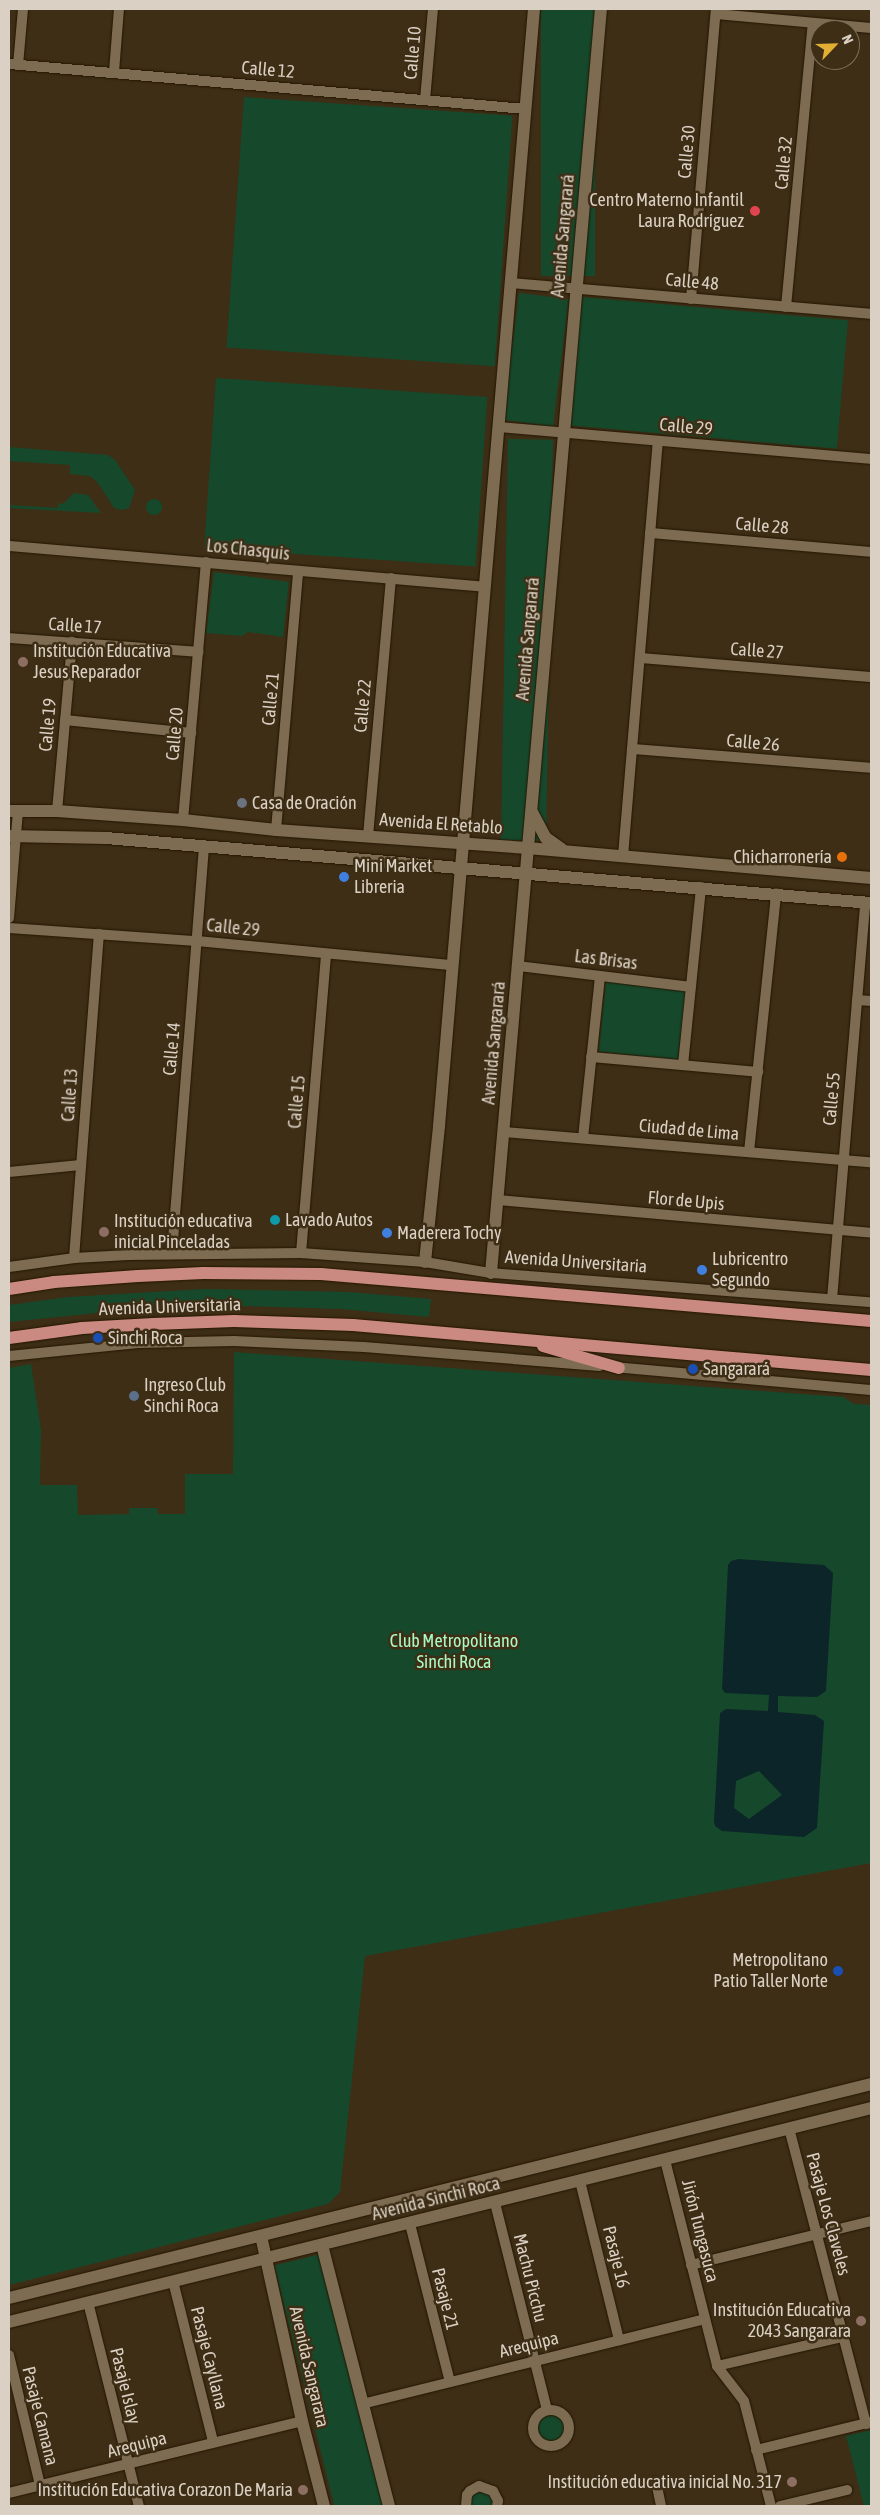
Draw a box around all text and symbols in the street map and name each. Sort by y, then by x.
north arrow [810,20,860,70]
street label: Calle 10 [400,25,426,81]
text: N [839,32,857,46]
street label: Calle 12 [240,57,296,83]
street label: Calle 30 [674,124,700,180]
street label: Calle 32 [771,135,797,191]
street label: Avenida Sangarará [547,174,579,298]
place label: Centro Materno Infantil Laura Rodríguez [590,190,744,232]
marker: Centro Materno Infantil Laura Rodríguez [748,204,762,218]
street label: Calle 48 [664,269,720,295]
street label: Calle 29 [658,414,714,440]
street label: Calle 28 [734,513,790,539]
street label: Los Chasquis [205,535,291,565]
street label: Avenida Sangarará [512,577,544,701]
street label: Calle 17 [48,613,102,639]
street label: Calle 27 [730,638,784,664]
place label: Institución Educativa Jesus Reparador [33,641,171,684]
marker: Institución Educativa Jesus Reparador [17,656,29,668]
street label: Calle 21 [258,671,284,727]
street label: Calle 22 [350,678,376,734]
street label: Calle 19 [35,697,61,753]
street label: Calle 20 [162,706,188,762]
street label: Calle 26 [725,730,781,756]
place label: Casa de Oración [252,792,357,814]
marker: Casa de Oración [236,797,248,809]
street label: Avenida El Retablo [379,809,503,839]
place label: Chicharronería [733,846,832,868]
marker: Chicharronería [836,851,848,863]
place label: Mini Market Libreria [354,856,432,899]
marker: Mini Market Libreria [338,871,350,883]
street label: Calle 29 [205,914,261,942]
street label: Las Brisas [573,945,639,975]
street label: Avenida Sangarará [478,981,510,1105]
street label: Calle 14 [159,1021,185,1077]
street label: Calle 13 [57,1068,83,1122]
street label: Calle 55 [819,1071,845,1127]
street label: Calle 15 [284,1074,310,1130]
street label: Ciudad de Lima [638,1115,740,1145]
street label: Flor de Upis [647,1187,725,1215]
place label: Lavado Autos [285,1209,373,1231]
place label: Institución educativa inicial Pinceladas [114,1211,253,1254]
marker: Lavado Autos [269,1214,281,1226]
place label: Maderera Tochy [397,1222,501,1244]
marker: Institución educativa inicial Pinceladas [98,1226,110,1238]
marker: Maderera Tochy [381,1227,393,1239]
street label: Avenida Universitaria [504,1246,648,1278]
place label: Lubricentro Segundo [712,1249,788,1292]
marker: Lubricentro Segundo [696,1264,708,1276]
street label: Avenida Universitaria [98,1294,242,1320]
place label: Sinchi Roca [108,1327,183,1349]
marker: Sinchi Roca [92,1332,104,1344]
place label: Sangarará [703,1358,770,1380]
marker: Sangarará [687,1363,699,1375]
place label: Ingreso Club Sinchi Roca [144,1375,226,1418]
marker: Ingreso Club Sinchi Roca [128,1390,140,1402]
park label: Club Metropolitano Sinchi Roca [390,1631,518,1674]
place label: Metropolitano Patio Taller Norte [713,1950,828,1992]
marker: Metropolitano Patio Taller Norte [832,1965,844,1977]
street label: Pasaje Los Claveles [801,2150,855,2278]
street label: Avenida Sinchi Roca [370,2173,502,2225]
street label: Jirón Tungasuca [677,2177,723,2285]
street label: Pasaje 16 [598,2224,634,2290]
street label: Machu Picchu [509,2232,551,2324]
street label: Pasaje 21 [427,2266,463,2332]
place label: Institución Educativa 2043 Sangarara [713,2300,851,2342]
street label: Pasaje Cayllana [186,2304,232,2412]
street label: Avenida Sangarara [285,2304,333,2430]
marker: Institución Educativa 2043 Sangarara [855,2315,867,2327]
street label: Arequipa [497,2327,561,2363]
street label: Pasaje Islay [105,2346,145,2426]
street label: Pasaje Camana [17,2364,63,2468]
street label: Arequipa [105,2427,169,2463]
place label: Institución educativa inicial No. 317 [547,2471,782,2493]
marker: Institución educativa inicial No. 317 [786,2476,798,2488]
place label: Institución Educativa Corazon De Maria [38,2479,293,2501]
marker: Institución Educativa Corazon De Maria [297,2484,309,2496]

